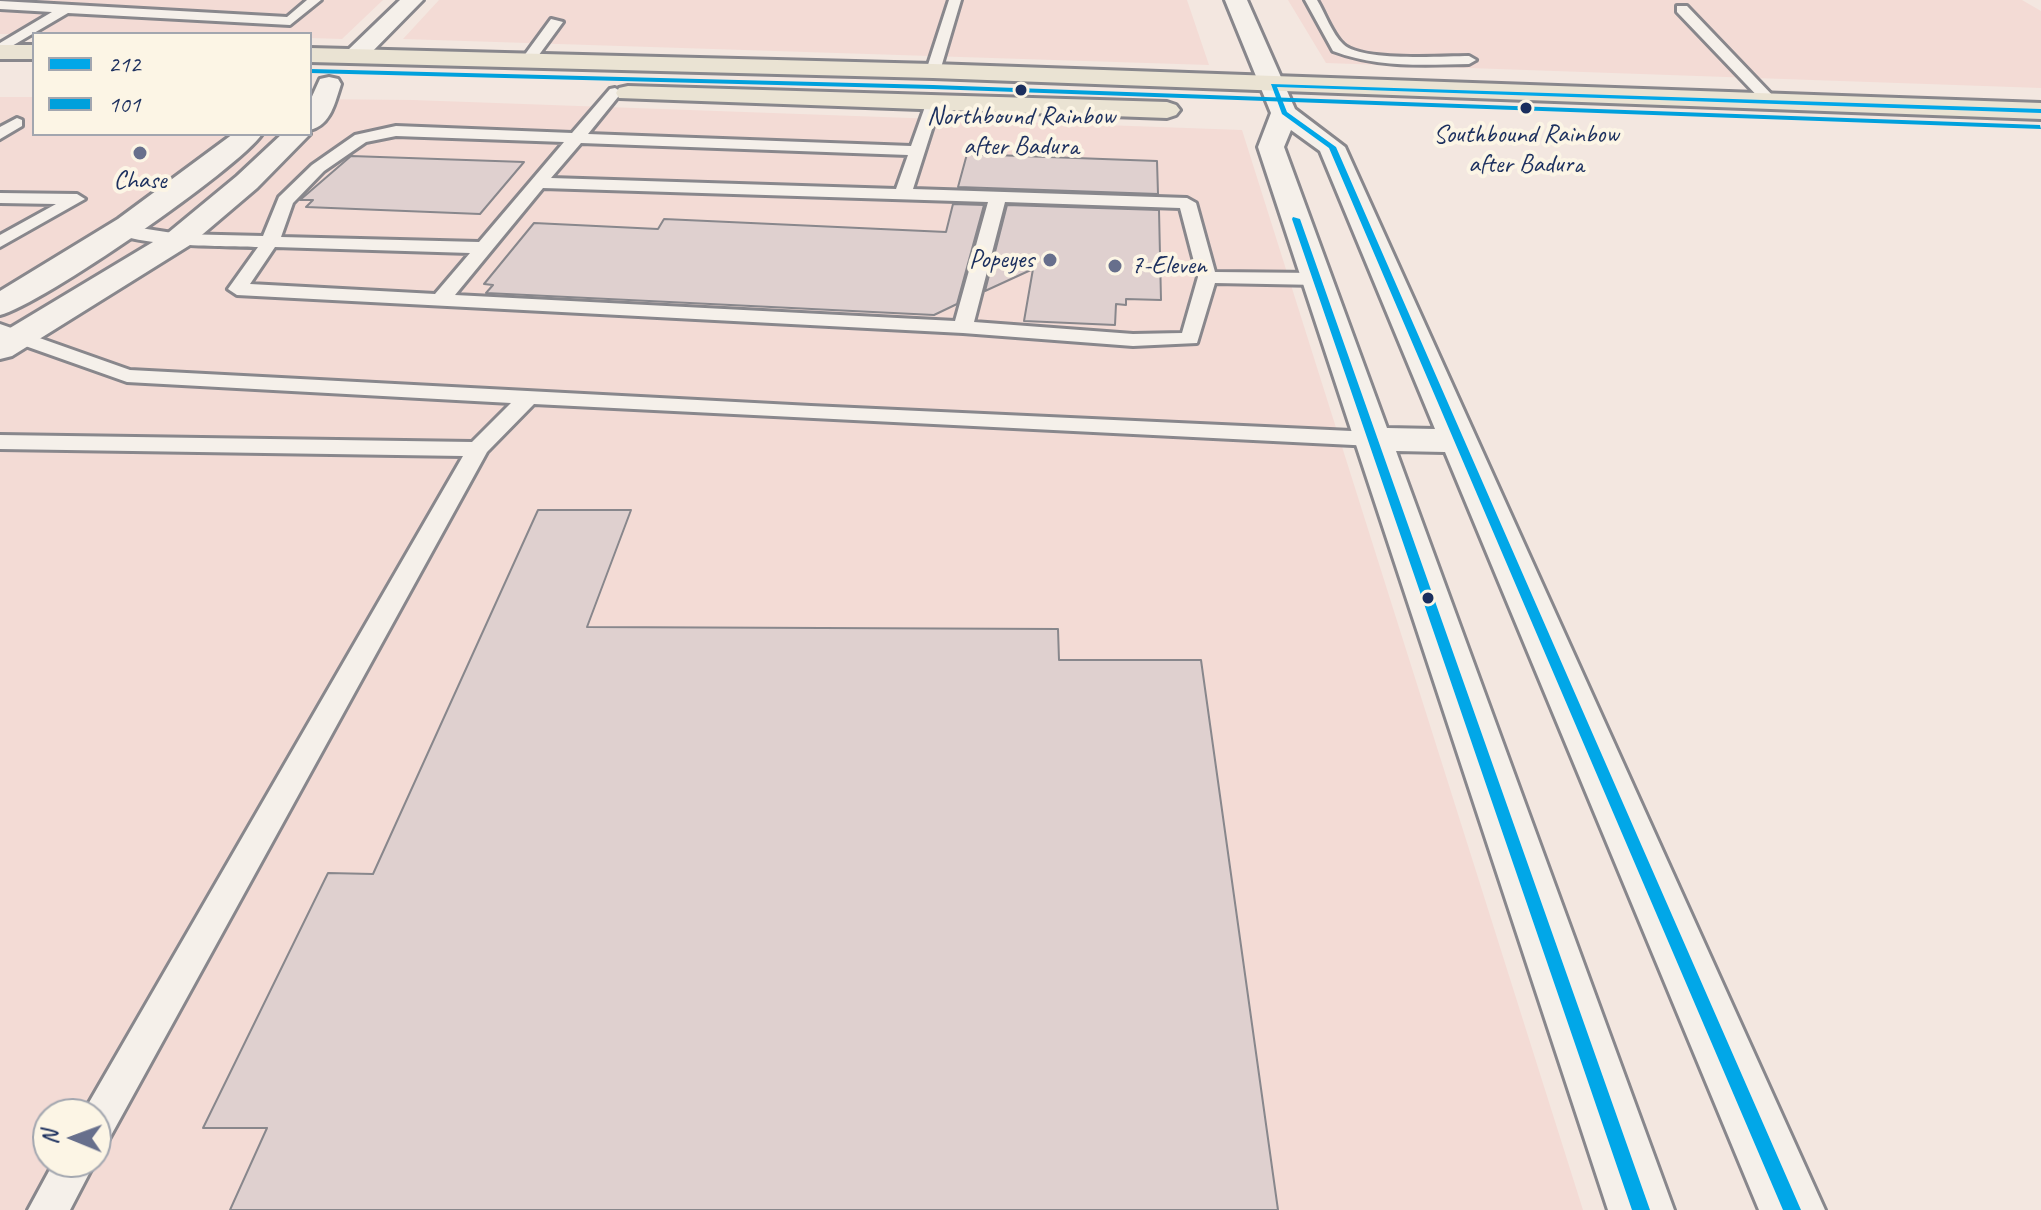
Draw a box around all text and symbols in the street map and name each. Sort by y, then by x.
legend [32,32,312,136]
text: 212 [108,49,140,79]
marker: Northbound Rainbow after Badura [1013,82,1029,98]
text: 101 [108,89,140,119]
marker: Southbound Rainbow after Badura [1518,100,1534,116]
place label: Northbound Rainbow after Badura [927,101,1115,162]
place label: Southbound Rainbow after Badura [1433,119,1619,180]
marker: Chase [131,144,149,162]
place label: Chase [113,165,167,197]
place label: Popeyes [969,244,1034,276]
place label: 7-Eleven [1131,250,1207,282]
marker: Popeyes [1041,251,1059,269]
marker: 7-Eleven [1106,257,1124,275]
unlabelled marker [1420,590,1436,606]
north arrow [32,1098,112,1178]
text: N [36,1131,64,1145]

